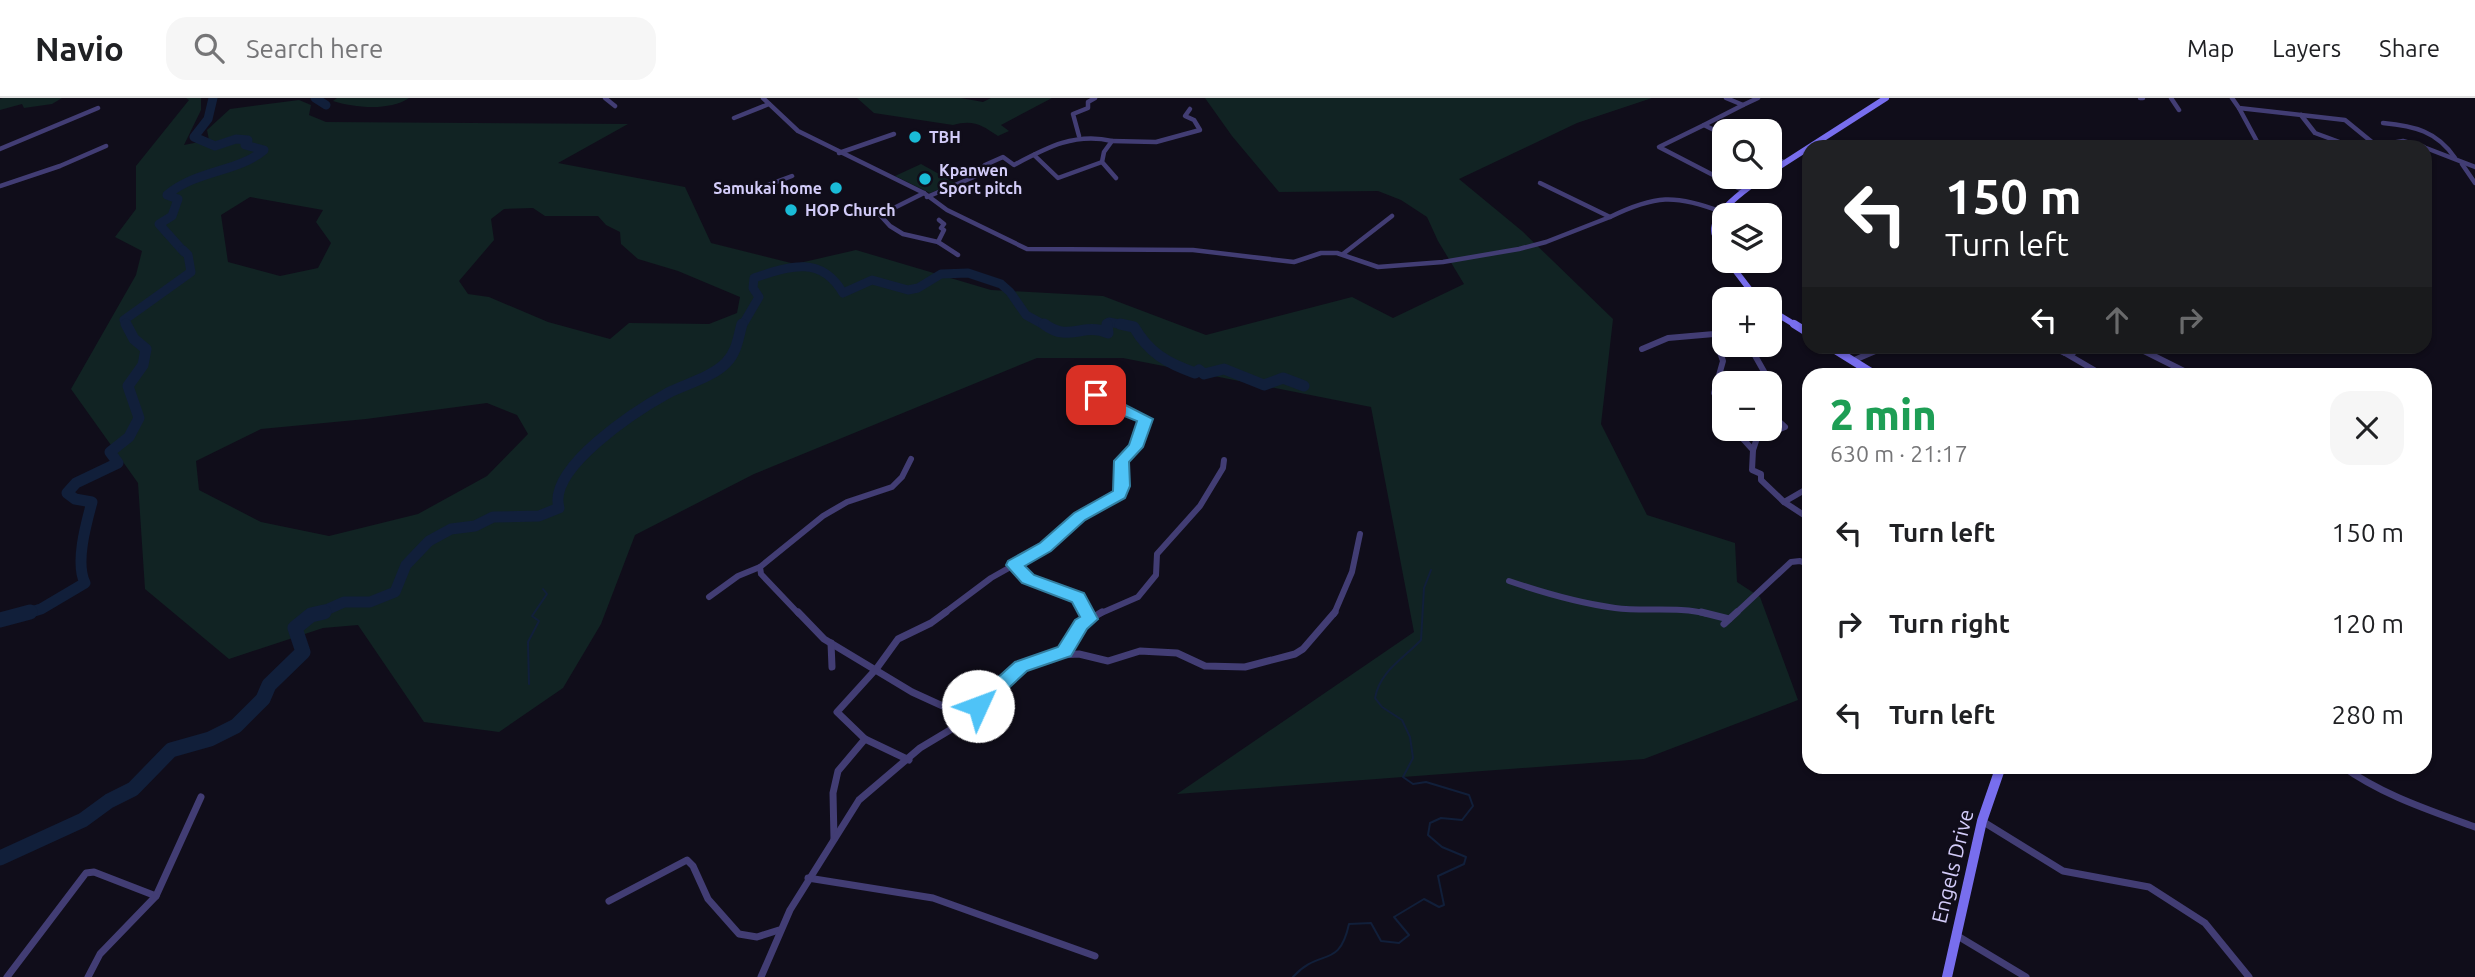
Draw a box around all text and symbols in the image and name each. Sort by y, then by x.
search box [166,17,656,80]
icon: search [190,29,228,67]
text: Navio [35,30,124,67]
text: Search here [246,34,383,63]
text: Map [2187,35,2234,62]
text: Layers [2272,35,2341,62]
text: Share [2379,35,2440,62]
map controls [1712,119,1782,441]
button: search [1712,119,1782,189]
place label: TBH [929,128,961,146]
marker: TBH [907,129,923,145]
place label: Kpanwen Sport pitch [939,161,1022,197]
icon: left [1830,168,1921,259]
text: 150 m [1945,168,2082,223]
marker: Kpanwen Sport pitch [917,171,933,187]
place label: Samukai home [713,179,822,197]
marker: Samukai home [828,180,844,196]
place label: HOP Church [805,201,896,219]
marker: HOP Church [783,202,799,218]
button: layers [1712,203,1782,273]
text: Turn left [1945,226,2069,262]
button: + [1712,287,1782,357]
icon: left [2025,301,2063,339]
icon: ahead [2098,301,2136,339]
icon: right [2171,301,2209,339]
pin [1066,365,1126,425]
button: − [1712,371,1782,441]
icon: arrive [1077,376,1115,414]
text: 2 min [1830,391,1937,438]
button: close [2330,391,2404,465]
text: 630 m · 21:17 [1830,441,1968,466]
icon: left [1830,514,1868,552]
text: Turn left [1889,518,1995,547]
text: 150 m [2332,518,2404,547]
icon: right [1830,605,1868,643]
text: Turn right [1889,609,2010,638]
text: 120 m [2332,609,2404,638]
position arrow [941,669,1015,743]
icon: left [1830,696,1868,734]
text: Turn left [1889,700,1995,729]
text: 280 m [2332,700,2404,729]
street label: Engels Drive [1926,807,1978,925]

